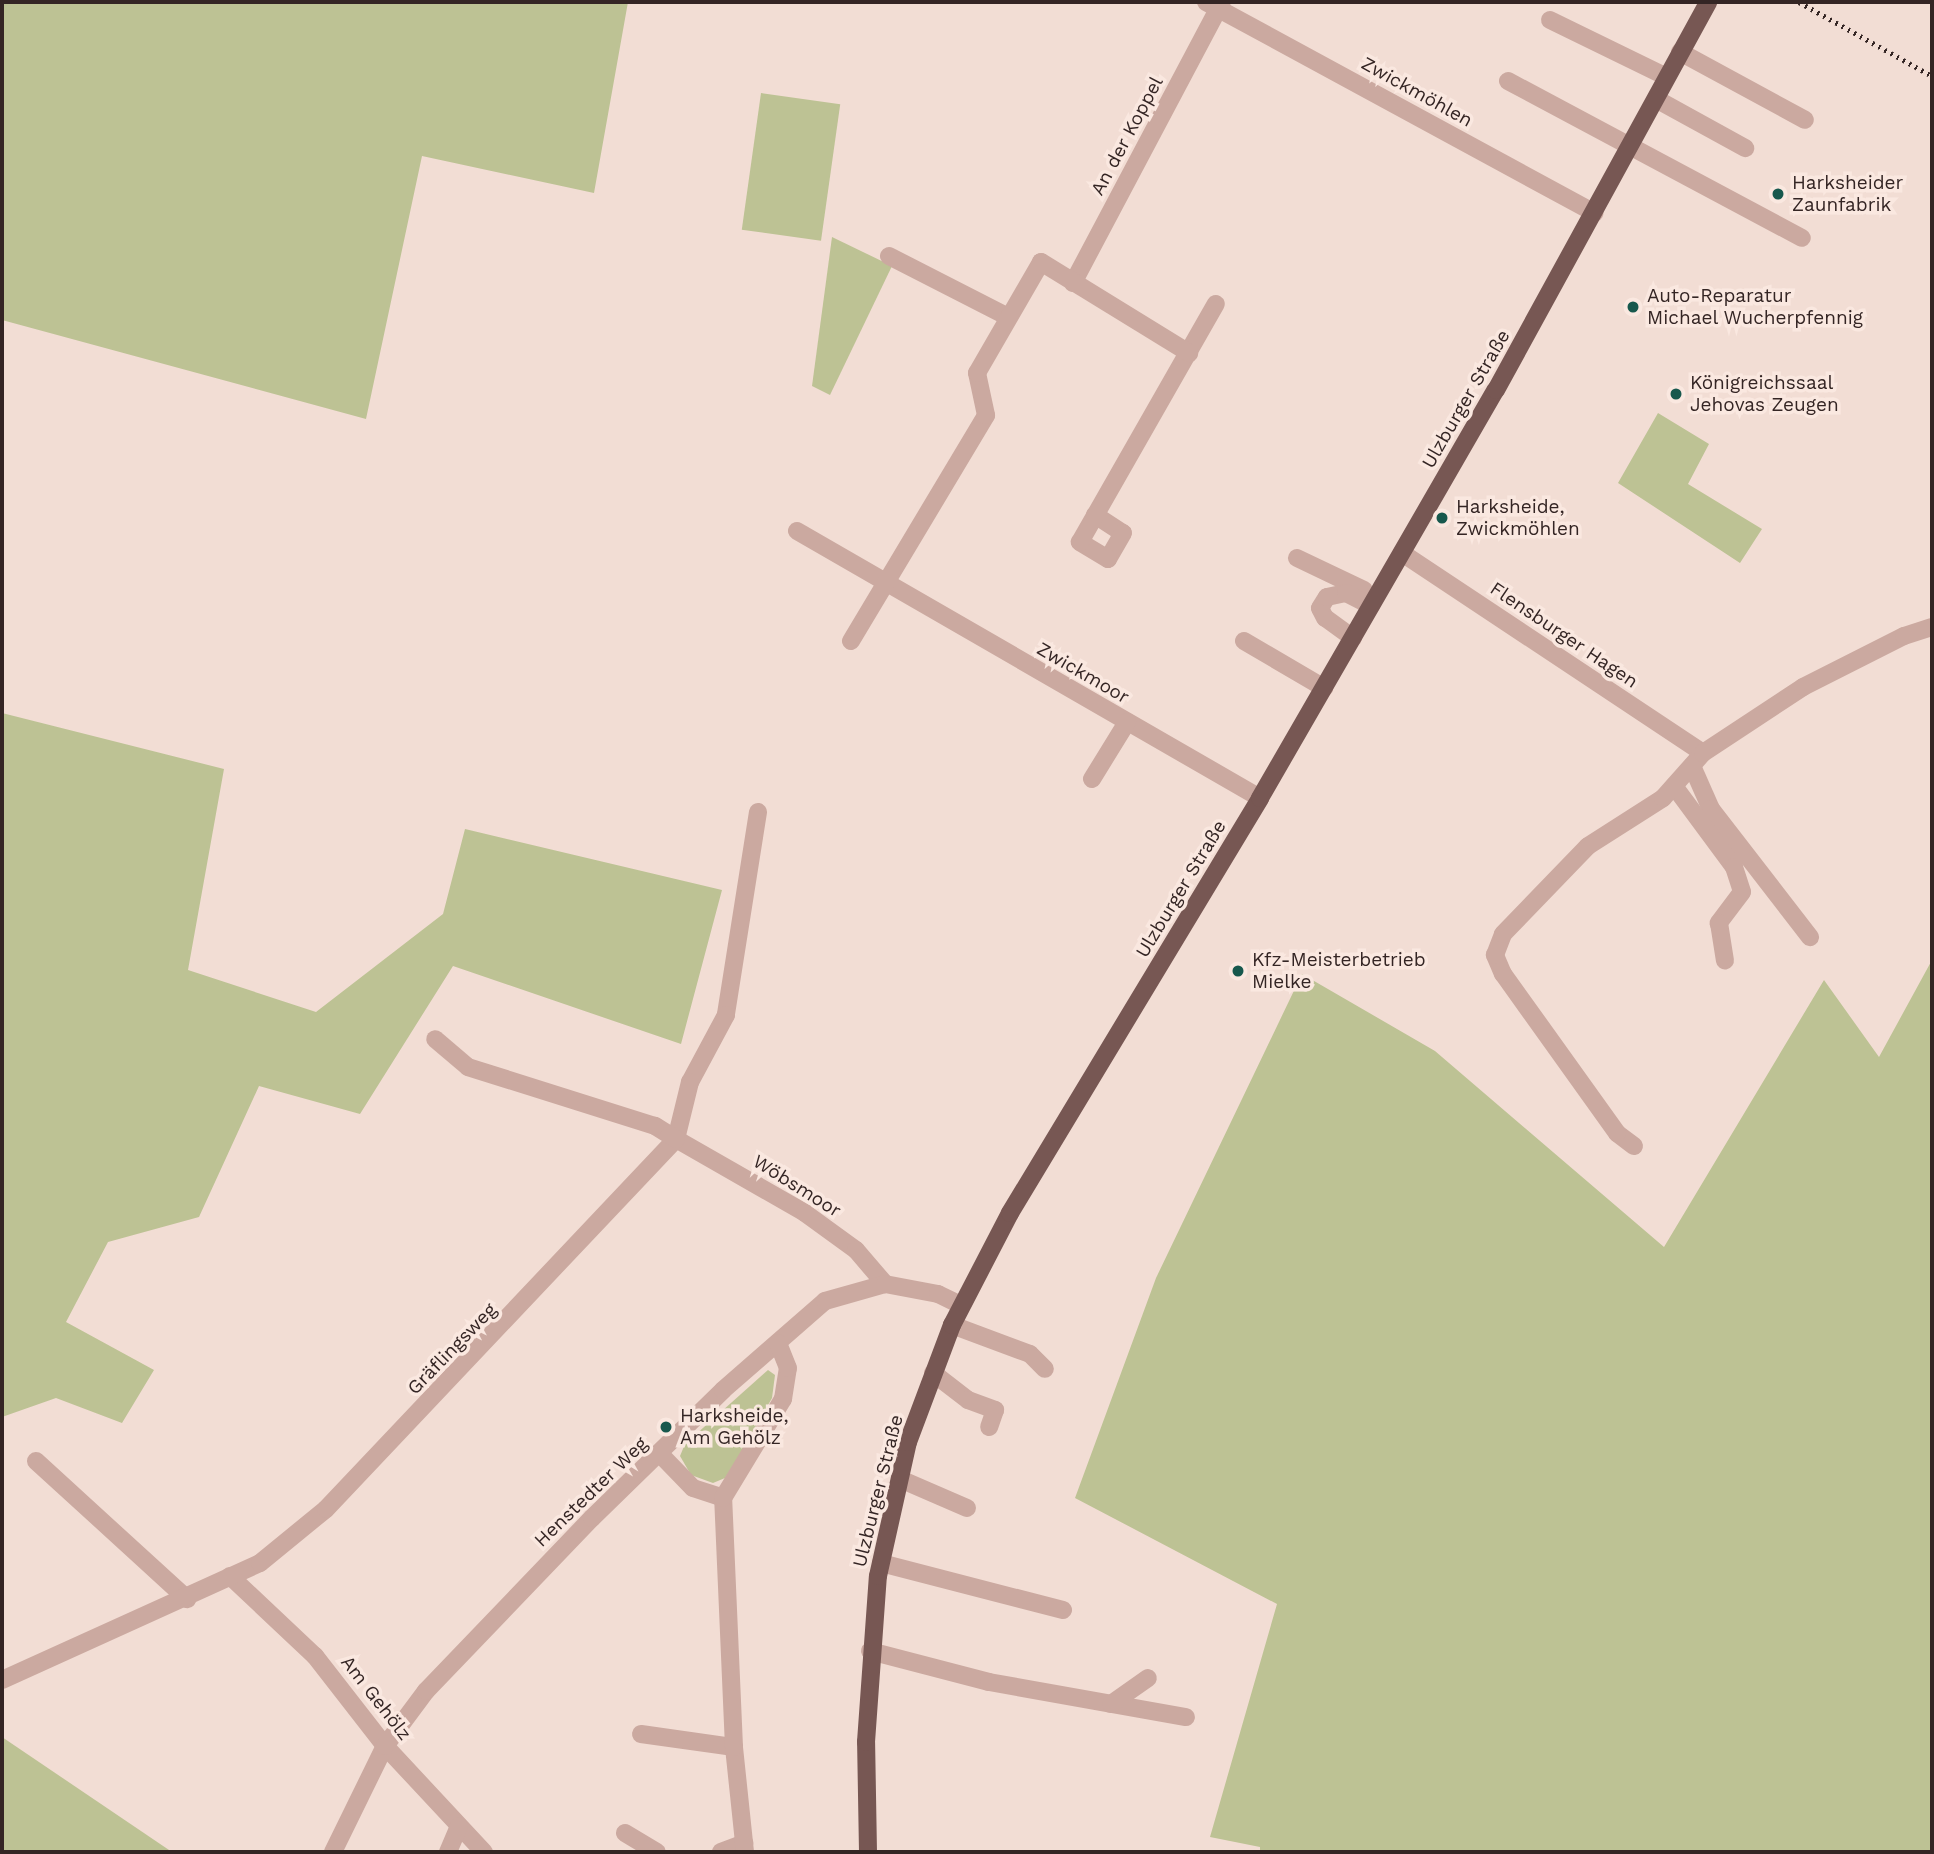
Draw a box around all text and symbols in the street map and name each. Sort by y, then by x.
street label: Zwickmöhlen [1357,52,1477,132]
street label: An der Koppel [1086,73,1168,199]
place label: Harksheider Zaunfabrik [1792,172,1903,216]
marker: Harksheider Zaunfabrik [1770,186,1786,202]
place label: Auto-Reparatur Michael Wucherpfennig [1647,285,1864,329]
marker: Auto-Reparatur Michael Wucherpfennig [1625,299,1641,315]
street label: Ulzburger Straße [1417,325,1515,473]
place label: Königreichssaal Jehovas Zeugen [1690,372,1839,416]
marker: Königreichssaal Jehovas Zeugen [1668,386,1684,402]
place label: Harksheide, Zwickmöhlen [1456,496,1580,540]
marker: Harksheide, Zwickmöhlen [1434,510,1450,526]
street label: Flensburger Hagen [1486,577,1642,693]
street label: Zwickmoor [1033,637,1133,709]
street label: Ulzburger Straße [1131,816,1231,962]
place label: Kfz-Meisterbetrieb Mielke [1252,949,1426,993]
marker: Kfz-Meisterbetrieb Mielke [1230,963,1246,979]
street label: Wöbsmoor [749,1150,845,1222]
street label: Gräflingsweg [403,1299,501,1399]
place label: Harksheide, Am Gehölz [680,1405,789,1449]
street label: Ulzburger Straße [848,1412,908,1570]
marker: Harksheide, Am Gehölz [658,1419,674,1435]
street label: Henstedter Weg [529,1432,653,1552]
street label: Am Gehölz [336,1651,416,1745]

